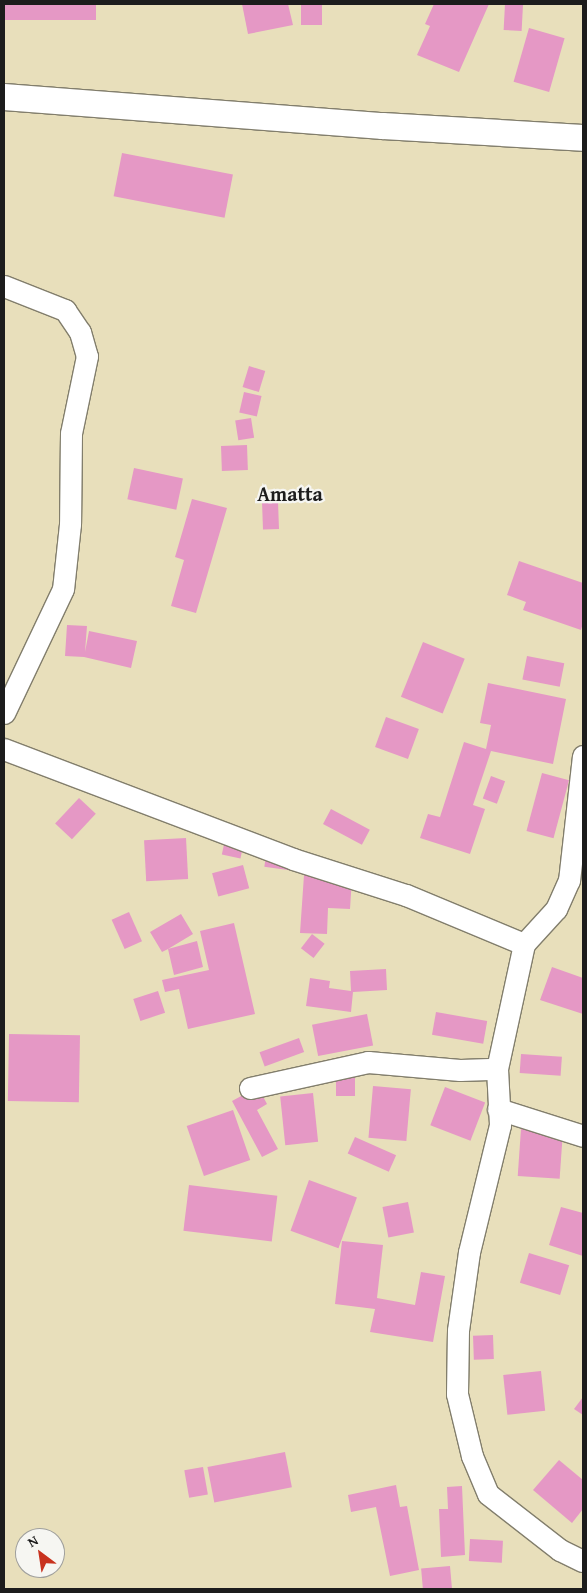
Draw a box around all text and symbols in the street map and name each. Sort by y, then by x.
district label: Amatta [257,481,323,505]
north arrow [15,1528,65,1578]
text: N [24,1530,42,1552]

